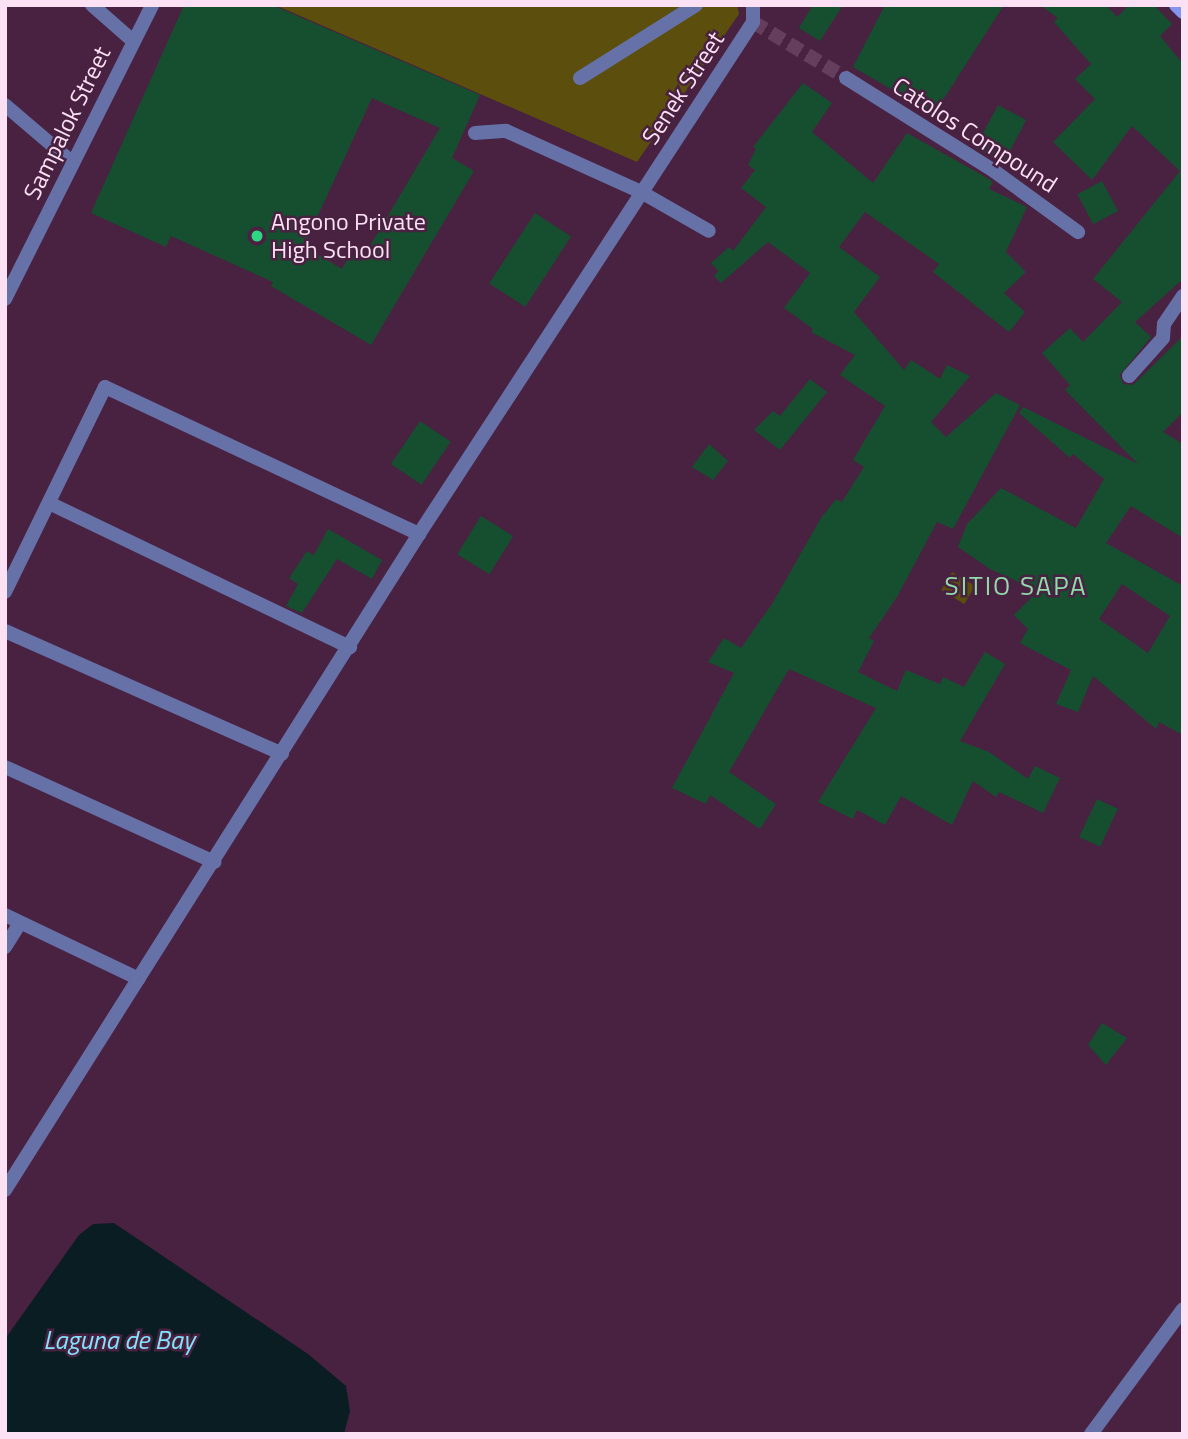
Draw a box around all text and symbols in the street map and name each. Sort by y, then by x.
street label: Senek Street [636,26,730,150]
street label: Sampalok Street [18,42,116,204]
street label: Catolos Compound [887,71,1063,199]
place label: Angono Private High School [271,208,426,264]
marker: Angono Private High School [249,228,265,244]
district label: SITIO SAPA [946,570,1086,602]
water label: Laguna de Bay [43,1324,195,1356]

